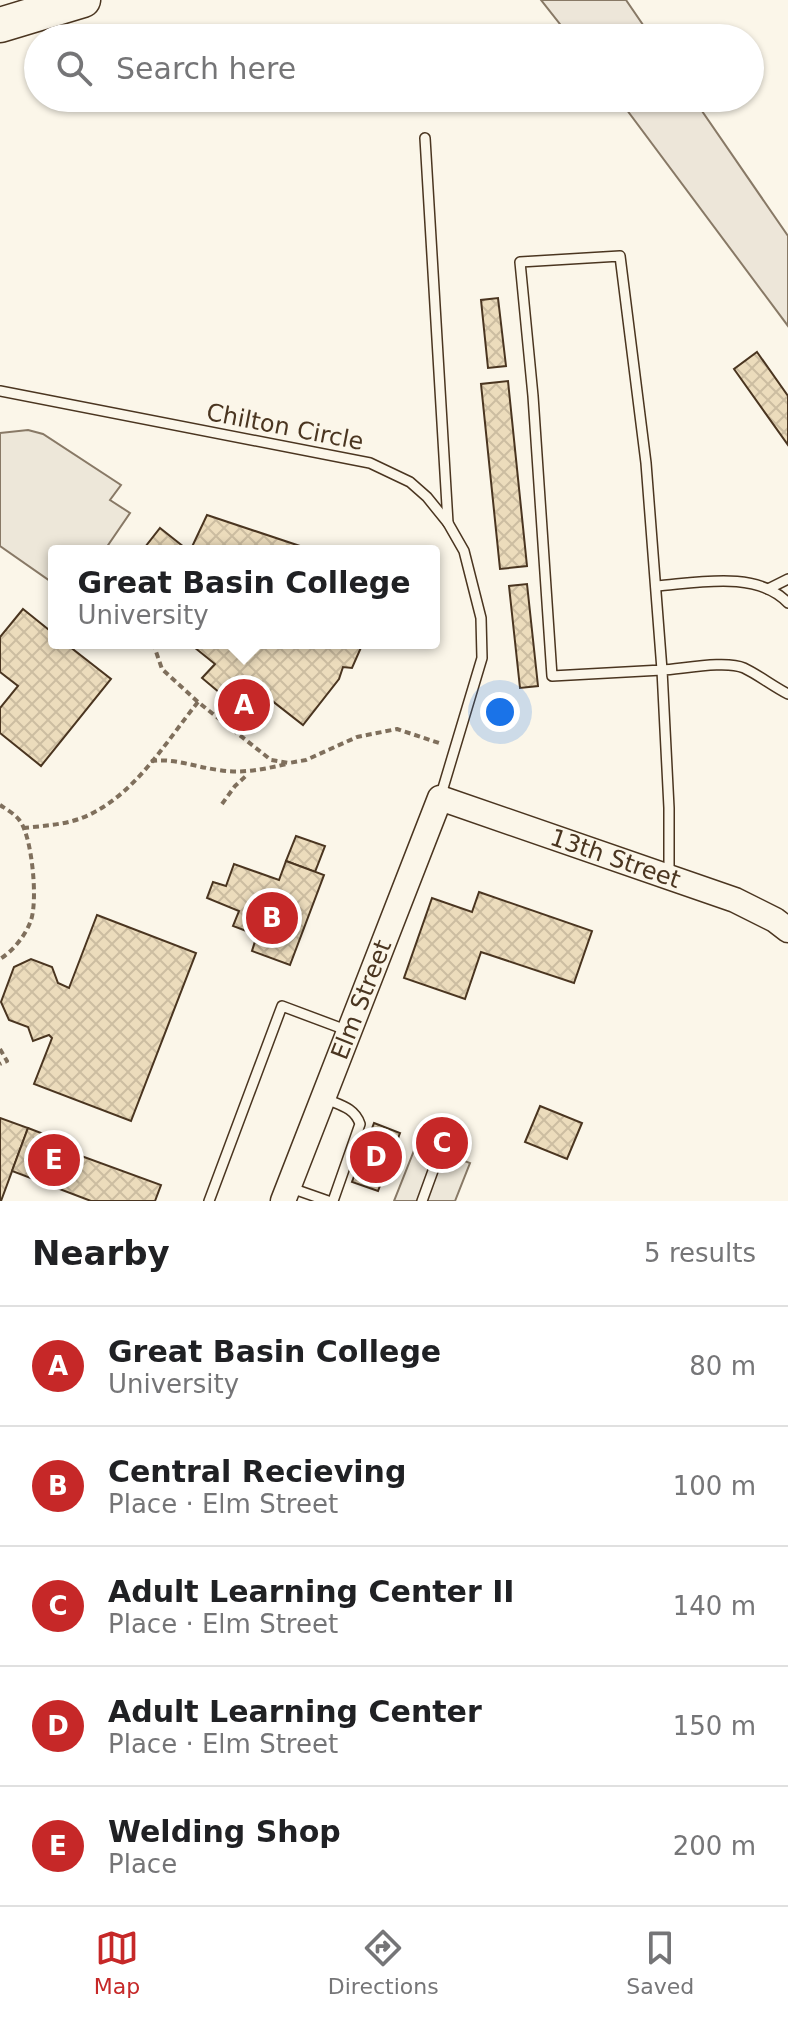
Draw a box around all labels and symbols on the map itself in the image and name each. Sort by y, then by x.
street label: Chilton Circle [204,398,366,456]
pin: A [218,675,270,735]
your location [480,692,520,732]
street label: 13th Street [547,823,684,894]
pin: B [246,888,298,948]
street label: Elm Street [326,936,397,1063]
pin: C [416,1113,468,1173]
pin: D [350,1127,402,1187]
pin: E [28,1130,80,1190]

